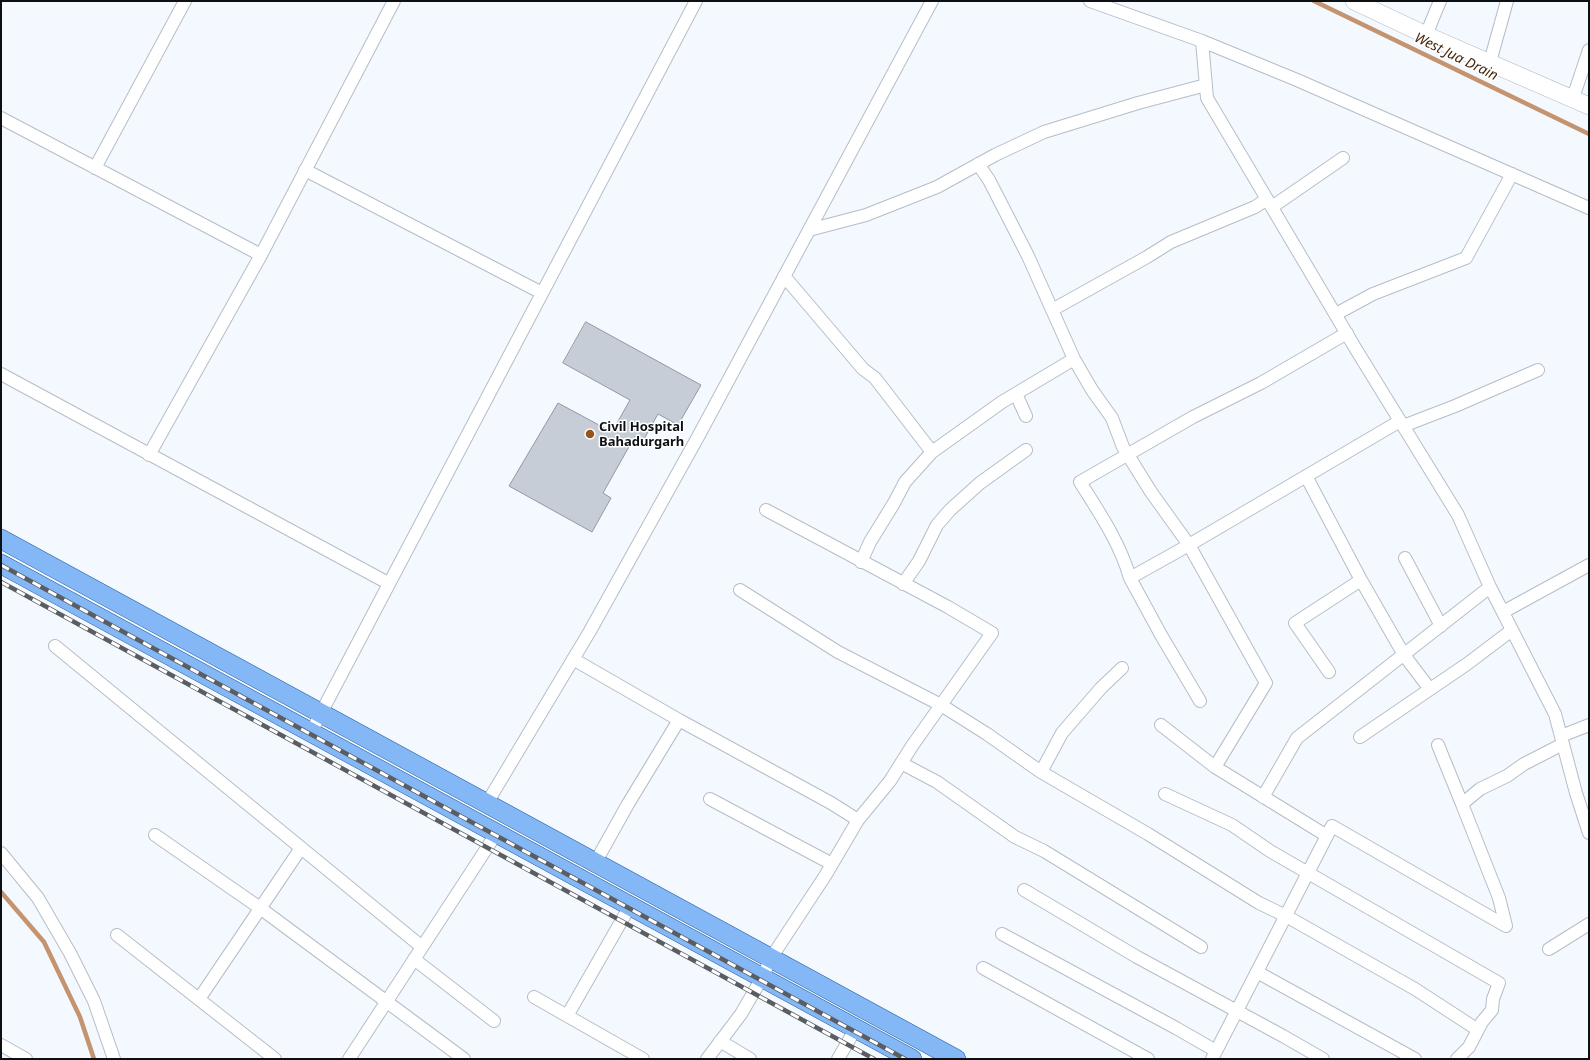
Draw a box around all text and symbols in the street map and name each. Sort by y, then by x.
water label: West Jua Drain [1411,30,1501,84]
place label: Civil Hospital Bahadurgarh [599,419,684,450]
marker: Civil Hospital Bahadurgarh [584,428,596,440]

